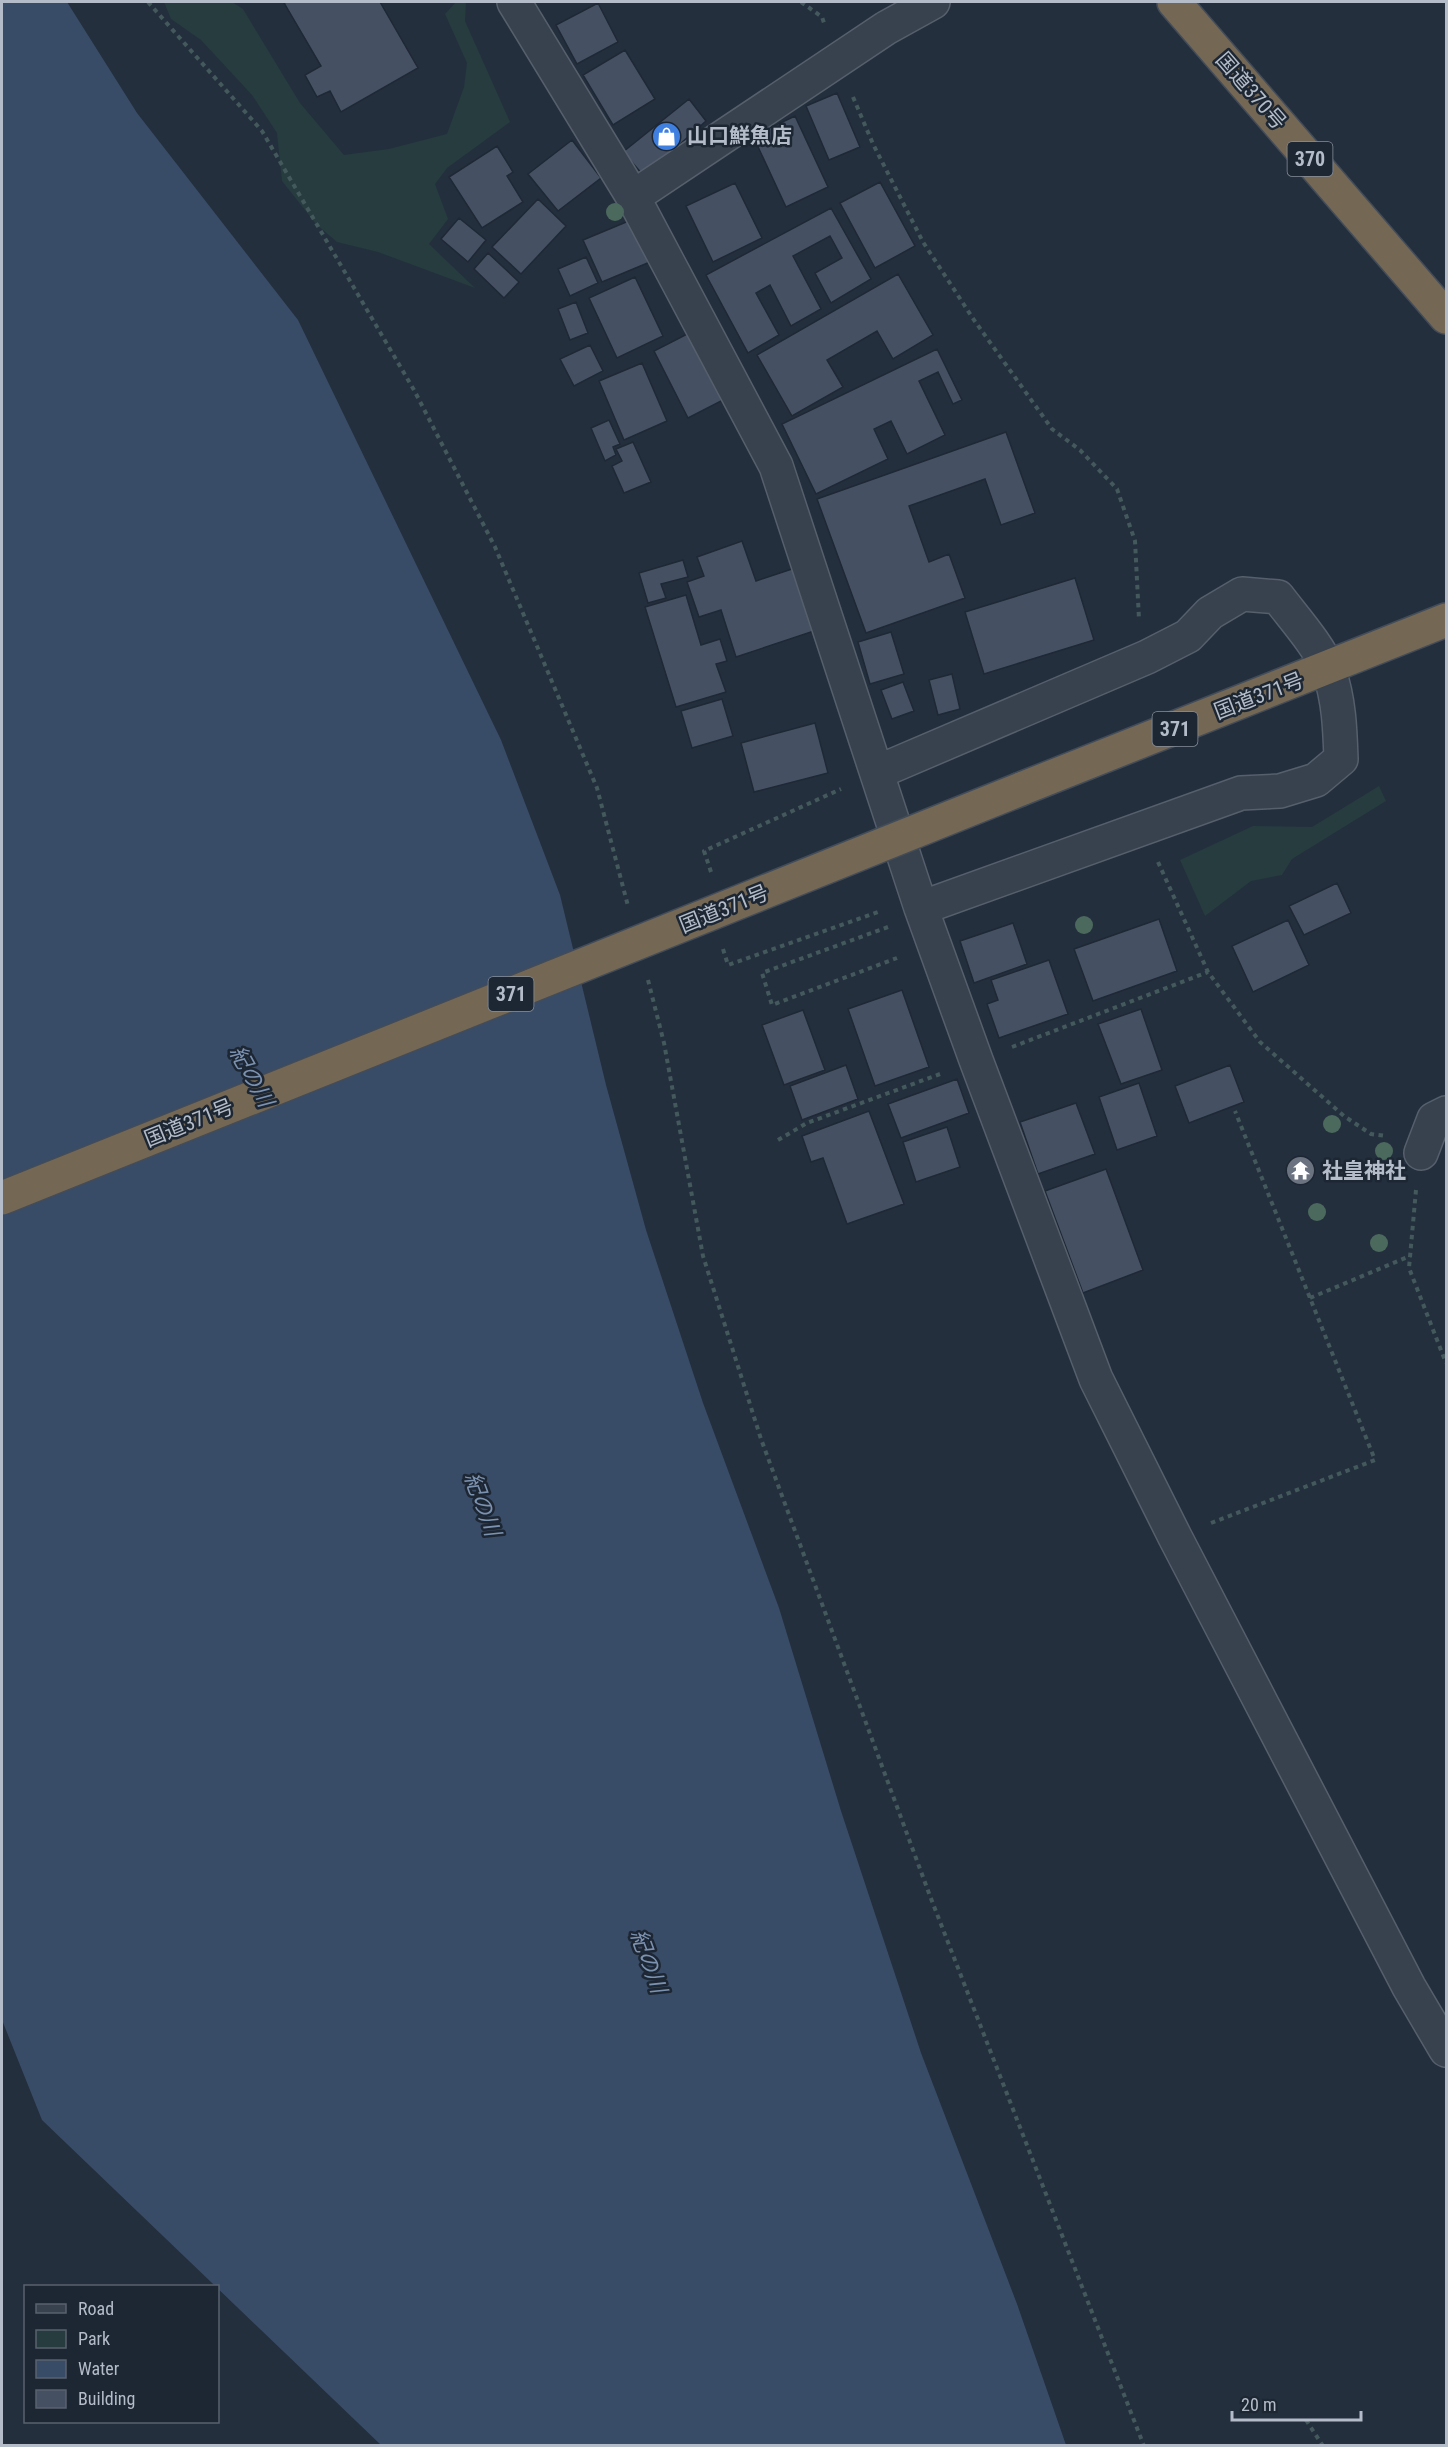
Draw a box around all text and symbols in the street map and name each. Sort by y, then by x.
street label: 国道370号 [1211,48,1291,134]
shop icon: 山口鮮魚店 [650,120,682,152]
place label: 山口鮮魚店 [687,124,792,148]
road number: 370 [1288,142,1332,176]
street label: 国道371号 [1211,668,1307,724]
road number: 371 [1152,712,1198,746]
street label: 国道371号 [676,880,772,938]
road number: 371 [488,977,534,1011]
water label: 紀の川 [225,1041,279,1113]
street label: 国道371号 [141,1094,237,1152]
temple icon: 社皇神社 [1285,1155,1317,1187]
place label: 社皇神社 [1322,1159,1406,1183]
water label: 紀の川 [459,1469,506,1541]
water label: 紀の川 [625,1926,672,1998]
legend [24,2285,219,2423]
text: Road [78,2298,114,2319]
text: Park [78,2328,110,2349]
text: Water [78,2358,120,2379]
scale bar [1232,2384,1361,2422]
text: Building [78,2388,135,2409]
text: 20 m [1241,2394,1276,2415]

